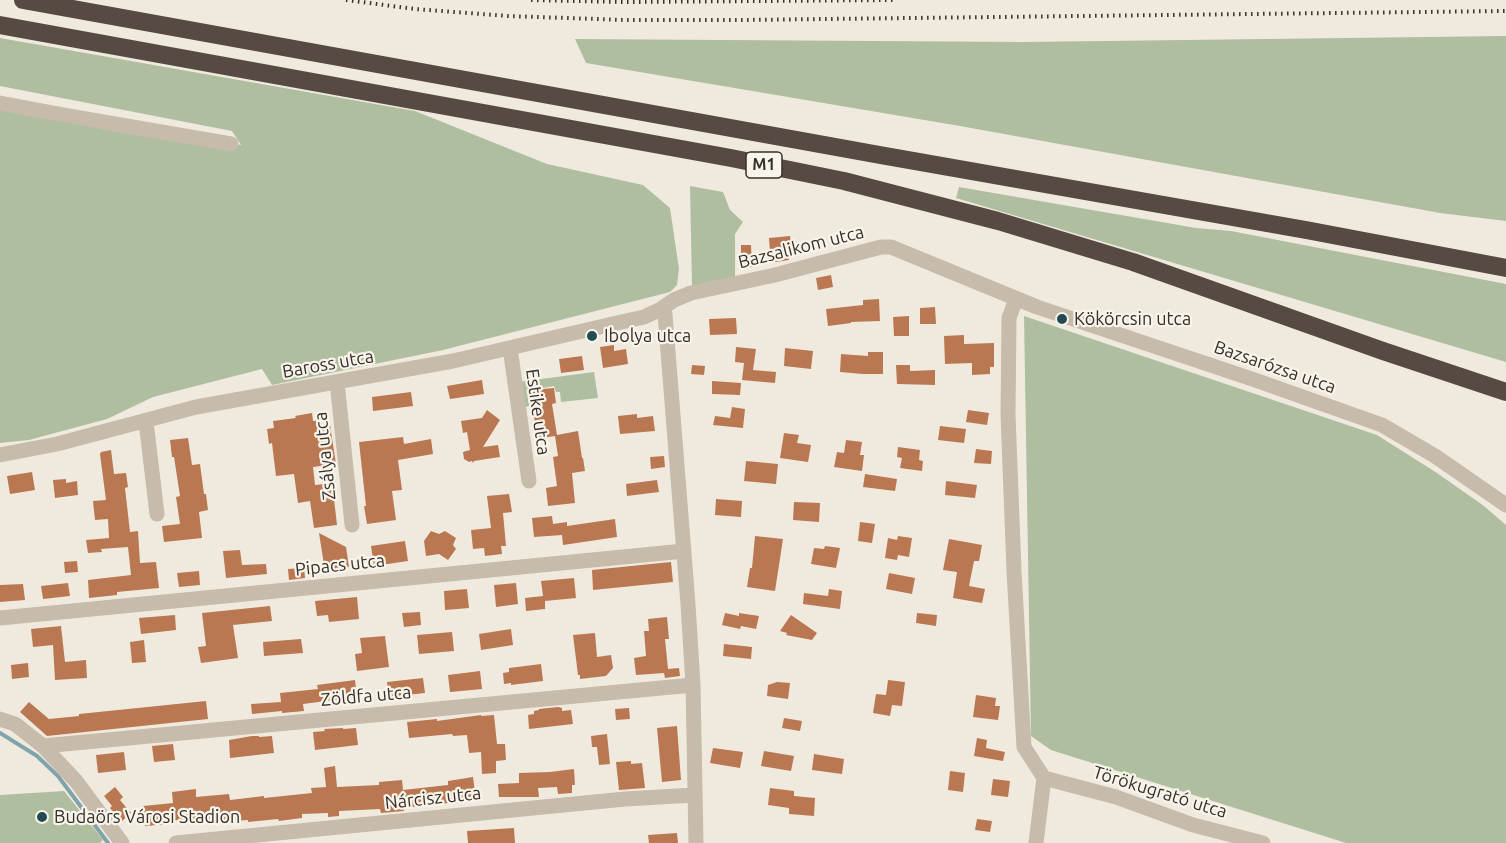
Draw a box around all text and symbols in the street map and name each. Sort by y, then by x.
road number: M1 [746,152,782,178]
street label: Bazsalikom utca [736,221,866,273]
place label: Kökörcsin utca [1074,308,1191,330]
marker: Kökörcsin utca [1055,312,1069,326]
place label: Ibolya utca [604,325,691,347]
marker: Ibolya utca [585,329,599,343]
street label: Bazsarózsa utca [1211,336,1339,398]
street label: Baross utca [281,345,375,383]
street label: Estike utca [521,367,555,457]
street label: Zsálya utca [310,411,340,501]
street label: Pipacs utca [294,550,386,580]
street label: Zöldfa utca [320,681,412,711]
street label: Törökugrató utca [1090,761,1230,823]
street label: Nárcisz utca [384,782,482,814]
place label: Budaörs Városi Stadion [54,806,240,828]
marker: Budaörs Városi Stadion [35,810,49,824]

